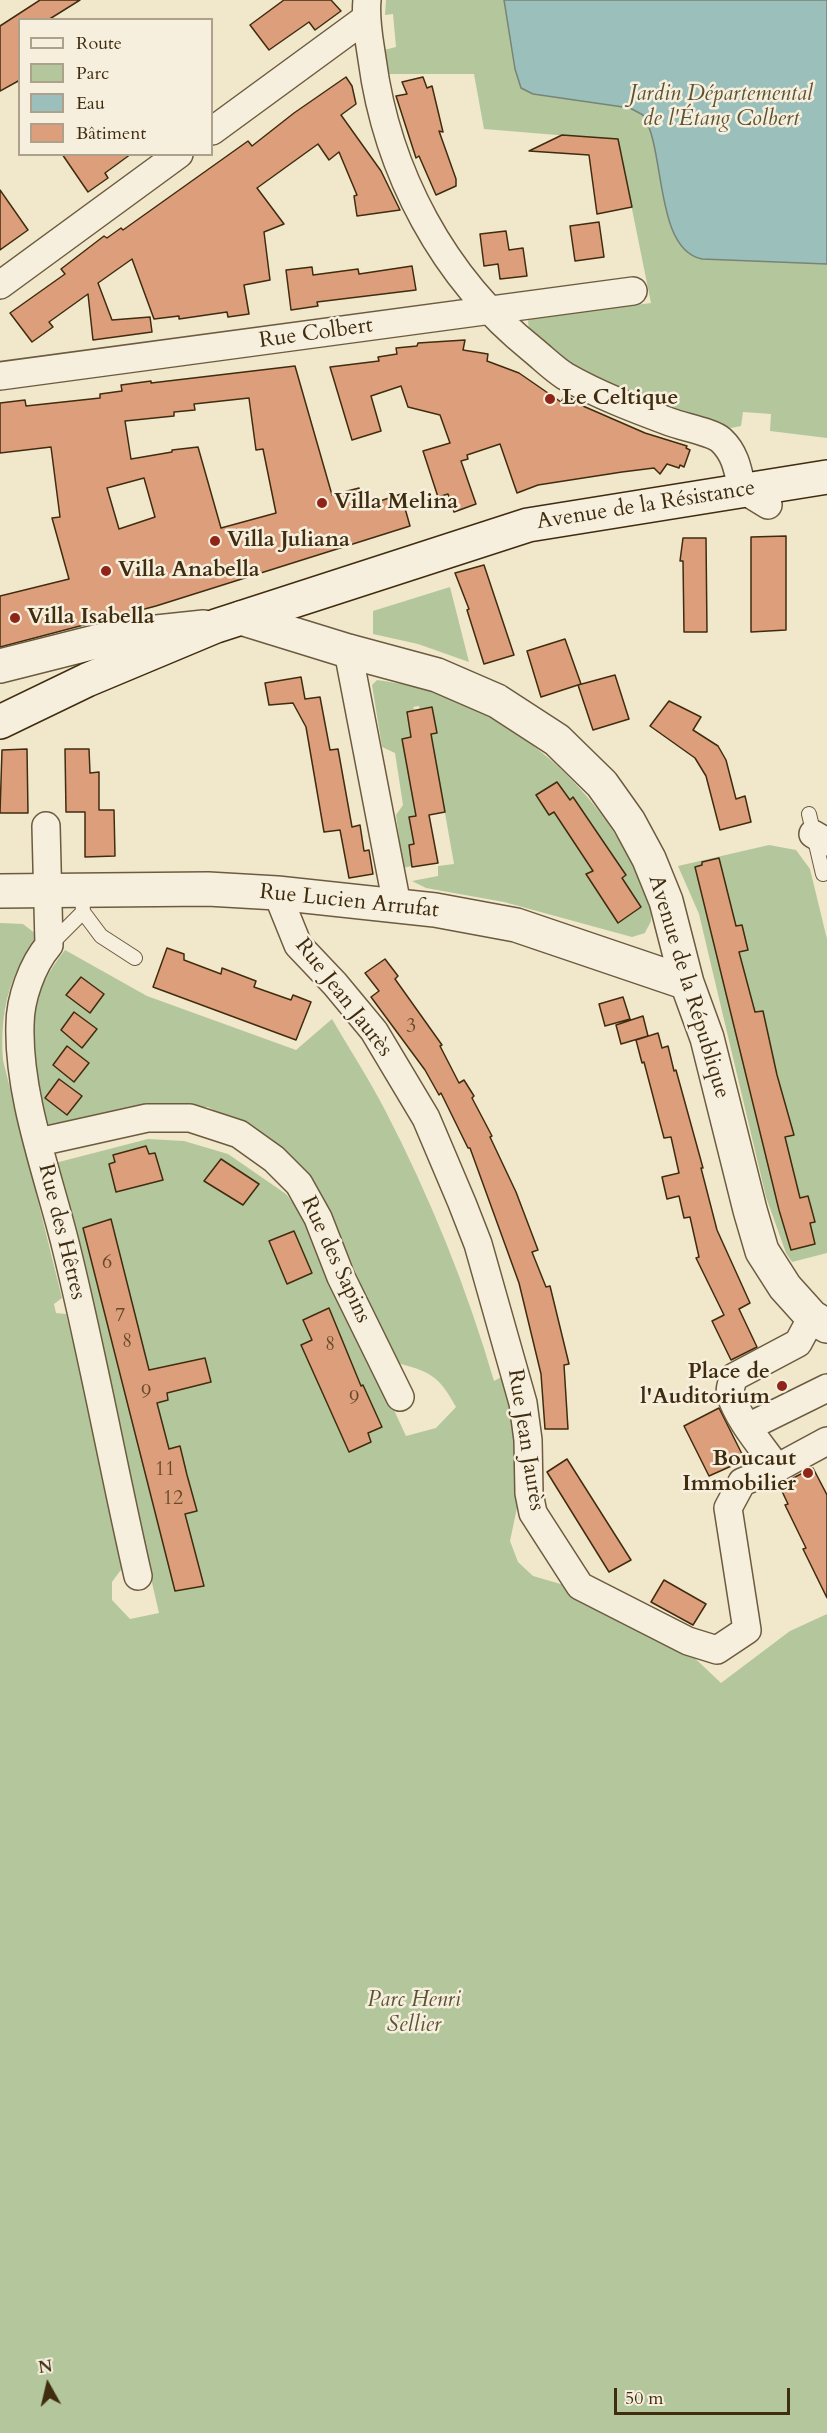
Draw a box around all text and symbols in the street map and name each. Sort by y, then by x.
legend [18,18,213,156]
text: Route [76,31,122,56]
text: Parc [76,61,109,86]
park label: Jardin Départemental de l'Étang Colbert [629,82,813,134]
text: Eau [76,91,105,116]
text: Bâtiment [76,121,146,146]
street label: Rue Colbert [258,313,374,355]
place label: Le Celtique [562,386,678,412]
marker: Le Celtique [543,392,557,406]
street label: Avenue de la Résistance [535,476,757,536]
place label: Villa Melina [334,490,458,516]
marker: Villa Melina [315,496,329,510]
place label: Villa Juliana [227,528,350,554]
marker: Villa Juliana [208,534,222,548]
place label: Villa Anabella [118,558,260,584]
marker: Villa Anabella [99,564,113,578]
place label: Villa Isabella [27,605,155,631]
marker: Villa Isabella [8,611,22,625]
street label: Avenue de la République [641,872,735,1102]
street label: Rue Lucien Arrufat [258,879,440,925]
street label: Rue Jean Jaurès [289,934,397,1062]
house number: 3 [406,1015,416,1039]
street label: Rue des Hêtres [31,1161,91,1303]
street label: Rue des Sapins [294,1193,376,1327]
house number: 6 [102,1251,112,1275]
house number: 7 [115,1304,125,1328]
house number: 8 [122,1330,132,1354]
house number: 8 [325,1333,335,1357]
place label: Place de l'Auditorium [640,1360,770,1412]
street label: Rue Jean Jaurès [501,1367,549,1513]
marker: Place de l'Auditorium [775,1379,789,1393]
house number: 9 [141,1381,151,1405]
house number: 9 [349,1387,359,1411]
place label: Boucaut Immobilier [682,1447,796,1498]
house number: 11 [155,1458,175,1482]
marker: Boucaut Immobilier [801,1466,815,1480]
house number: 12 [163,1487,183,1511]
park label: Parc Henri Sellier [367,1988,461,2040]
north arrow [18,2355,78,2415]
text: N [37,2355,54,2379]
scale bar [617,2376,792,2414]
text: 50 m [625,2386,664,2411]

